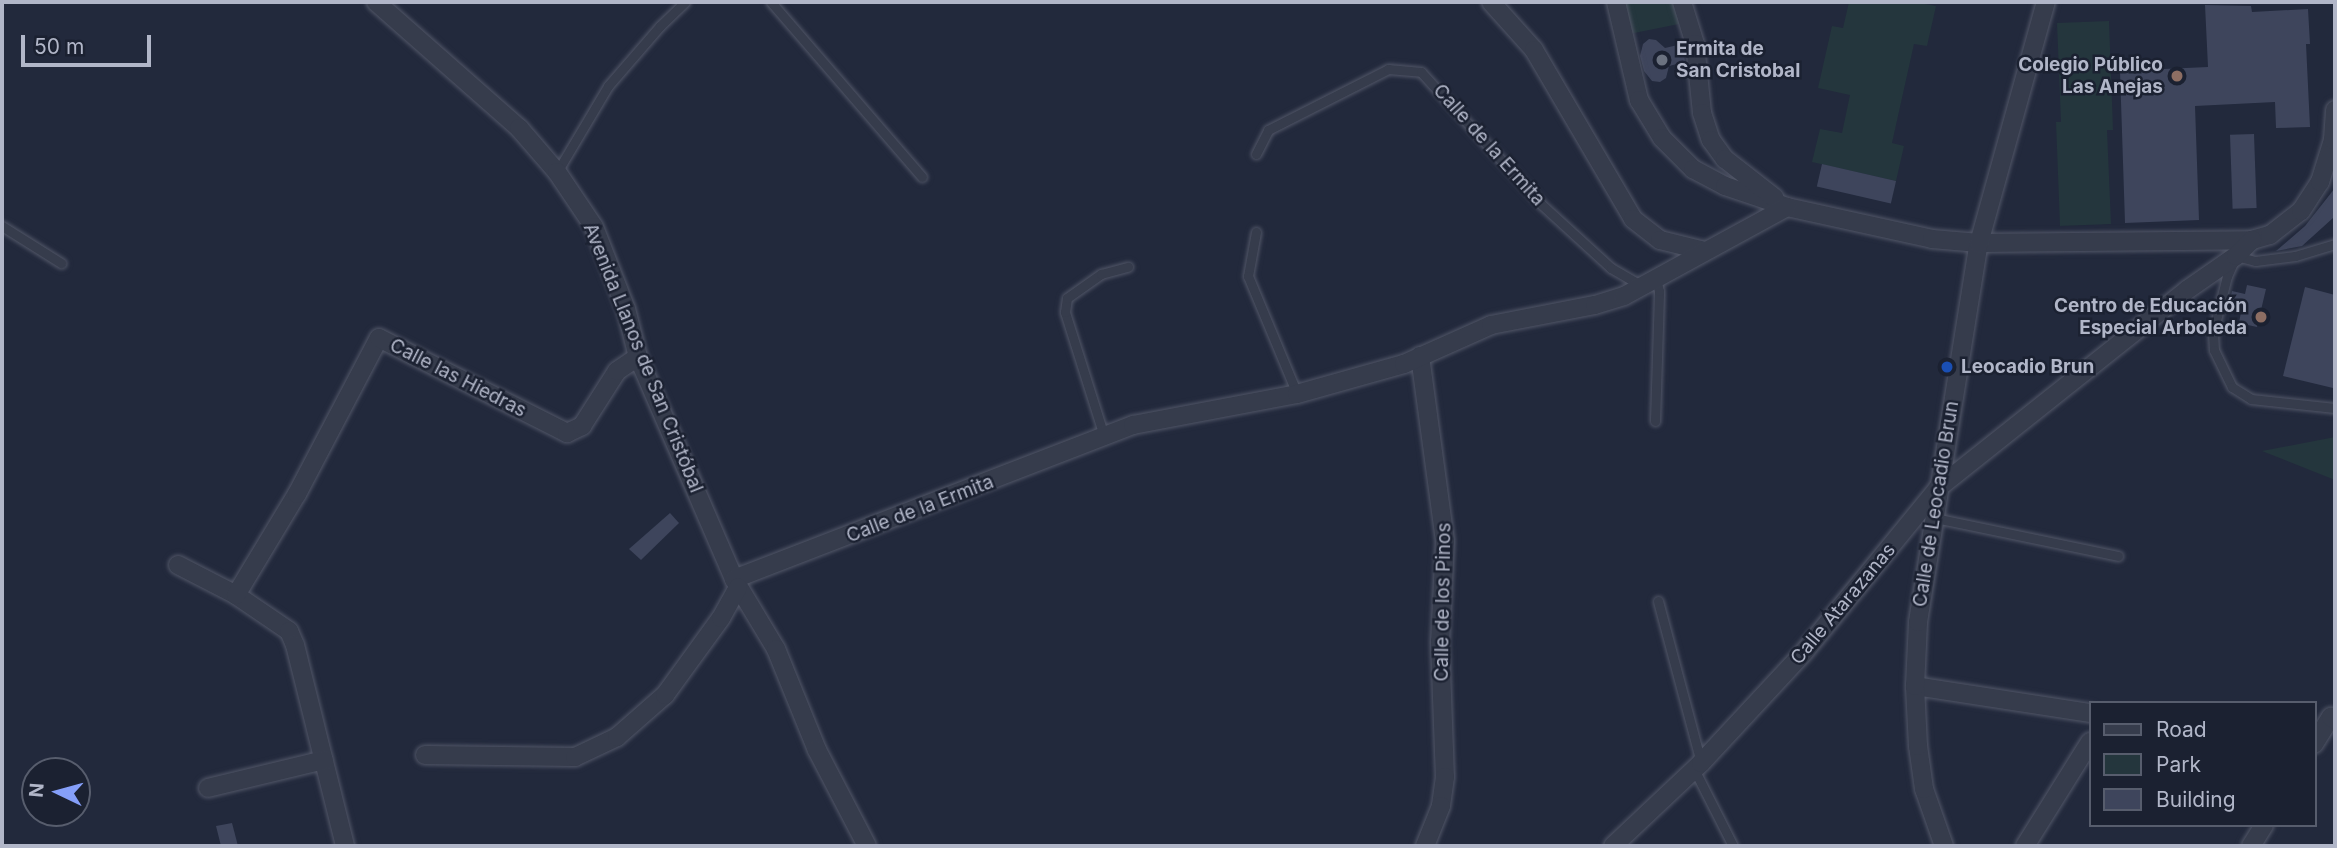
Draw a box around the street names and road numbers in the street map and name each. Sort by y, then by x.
street label: Calle de la Ermita [1428,79,1550,211]
street label: Avenida Llanos de San Cristóbal [578,220,708,496]
street label: Calle las Hiedras [386,334,530,422]
street label: Calle de Leocadio Brun [1908,399,1964,609]
street label: Calle de la Ermita [843,470,997,548]
street label: Calle de los Pinos [1430,522,1456,682]
street label: Calle Atarazanas [1786,539,1900,669]

